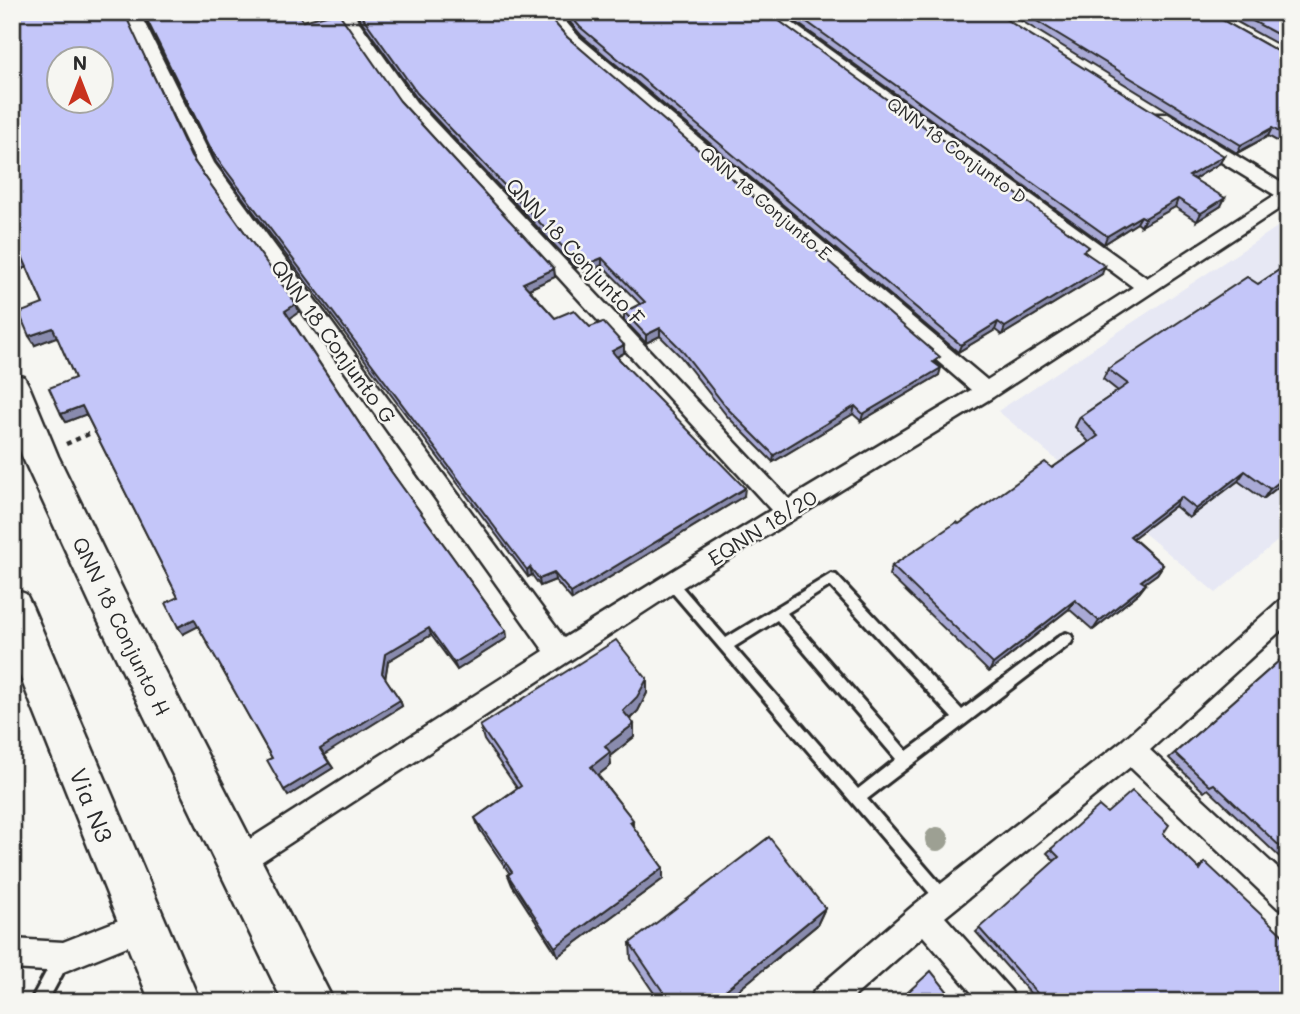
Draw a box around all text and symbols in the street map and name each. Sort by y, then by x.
north arrow [46,46,116,116]
text: N [73,50,87,75]
street label: QNN 18 Conjunto D [882,91,1032,209]
street label: QNN 18 Conjunto E [695,141,837,265]
street label: QNN 18 Conjunto F [501,171,652,331]
street label: QNN 18 Conjunto G [265,254,403,428]
street label: EQNN 18/20 [702,483,822,571]
street label: QNN 18 Conjunto H [67,532,177,720]
street label: Via N3 [63,763,121,847]

